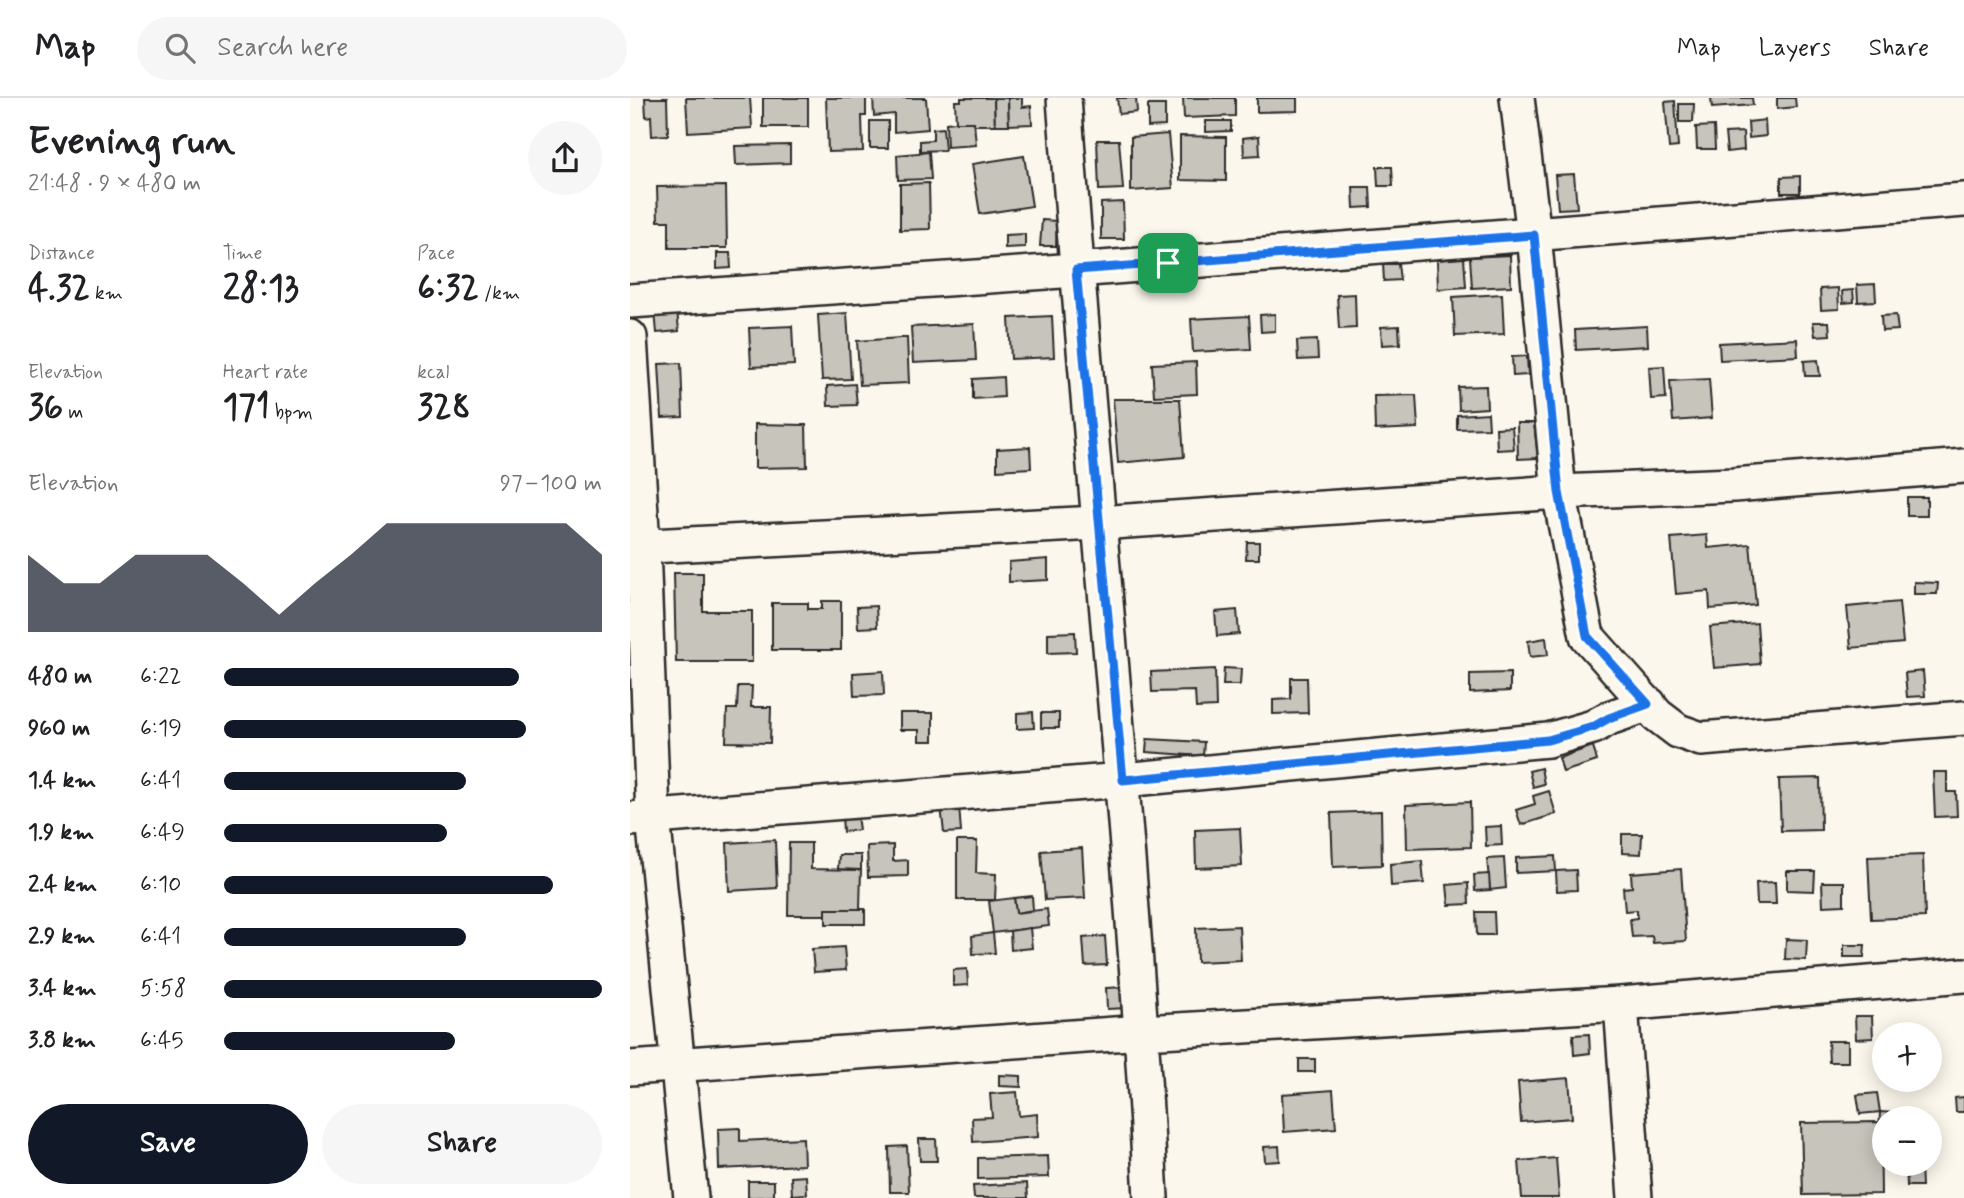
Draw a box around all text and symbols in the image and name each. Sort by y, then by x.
search box [137,17,627,80]
text: Map [35,26,95,70]
icon: search [161,29,199,67]
text: Search here [217,31,348,65]
text: Map [1677,33,1721,64]
text: Layers [1759,33,1831,64]
text: Share [1869,33,1929,64]
text: Evening run [28,118,235,167]
button: share [528,121,602,195]
text: 21:48 · 9 × 480 m [28,169,201,199]
pin [1138,233,1198,293]
text: Distance [28,241,95,266]
text: Time [223,241,262,266]
text: Pace [417,241,455,266]
icon: arrive [1149,244,1187,282]
text: 4.32 [28,266,90,312]
text: 28:13 [223,266,299,312]
text: 6:32 [417,266,479,312]
text: km [90,281,123,306]
text: /km [479,281,520,306]
text: Elevation [28,360,103,385]
text: Heart rate [223,360,308,385]
text: kcal [417,360,449,385]
text: 36 [28,385,63,431]
text: 171 [223,385,270,431]
text: 328 [417,385,471,431]
text: m [63,400,83,425]
text: bpm [270,400,313,425]
text: Elevation [28,469,119,499]
text: 97–100 m [500,469,602,499]
text: 480 m [28,662,92,692]
text: 6:22 [140,662,181,692]
text: 960 m [28,714,90,744]
text: 6:19 [140,714,182,744]
text: 1.4 km [28,766,96,796]
text: 6:41 [140,766,181,796]
text: 1.9 km [28,818,94,848]
text: 6:49 [140,818,185,848]
text: 2.4 km [28,870,97,900]
text: 6:10 [140,870,181,900]
text: 2.9 km [28,922,95,952]
text: 6:41 [140,922,181,952]
text: 3.4 km [28,974,96,1004]
text: 5:58 [140,974,186,1004]
map controls [1872,1022,1942,1176]
button: + [1872,1022,1942,1092]
text: 3.8 km [28,1026,96,1056]
text: 6:45 [140,1026,184,1056]
button: Save [28,1104,308,1184]
button: Share [322,1104,602,1184]
button: − [1872,1106,1942,1176]

